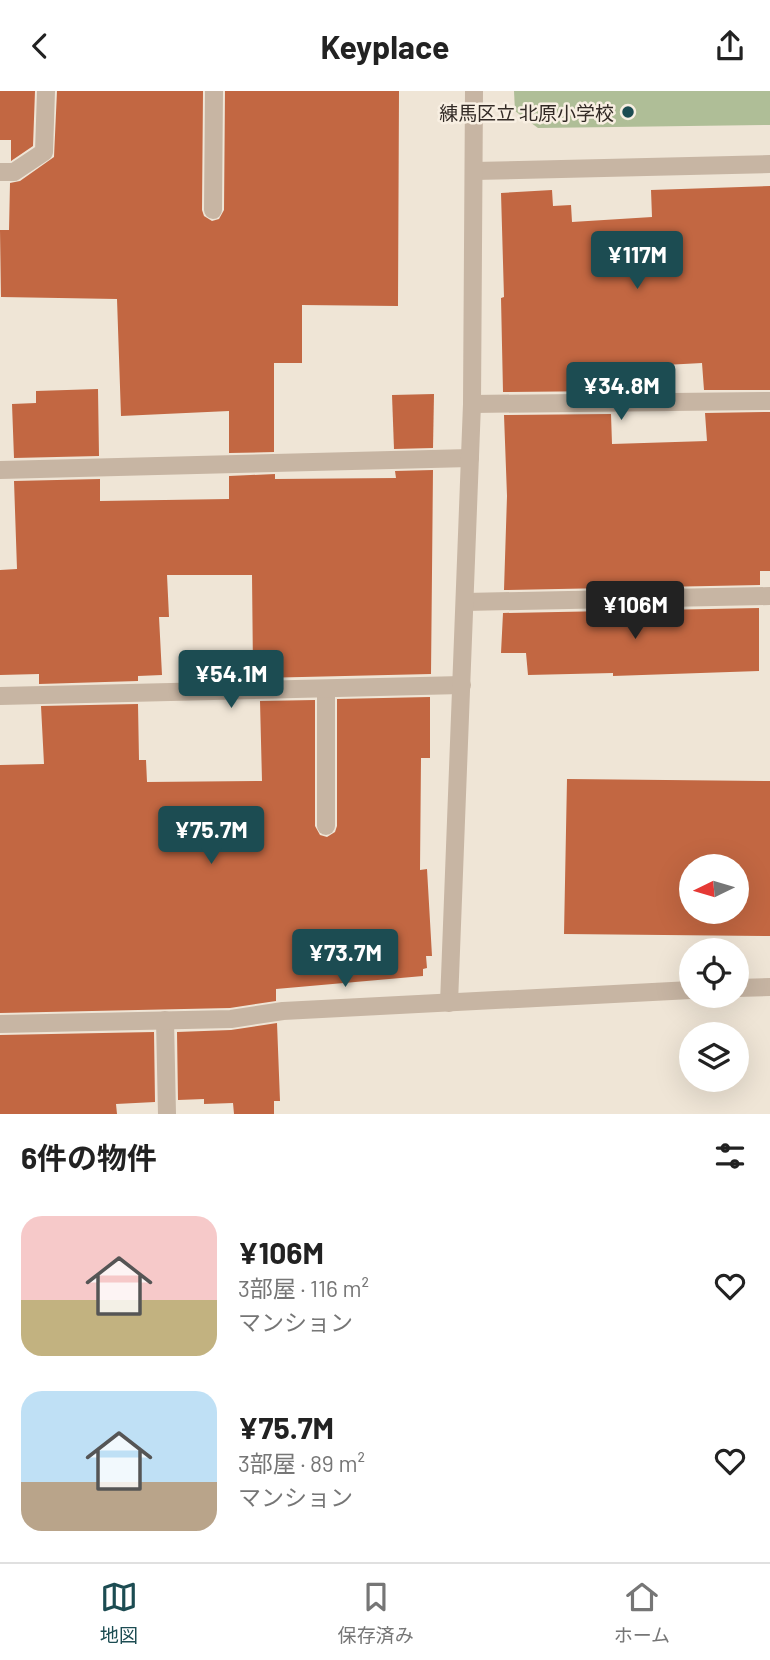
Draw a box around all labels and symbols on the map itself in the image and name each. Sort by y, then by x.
place label: 練馬区立 北原小学校 [439,101,614,124]
marker: 練馬区立 北原小学校 [620,104,636,120]
pin: ¥117M [588,231,686,291]
pin: ¥34.8M [564,363,678,422]
pin: ¥106M [586,581,684,641]
pin: ¥54.1M [174,651,288,710]
pin: ¥75.7M [154,807,268,866]
north arrow [679,854,749,924]
pin: ¥73.7M [288,929,402,989]

